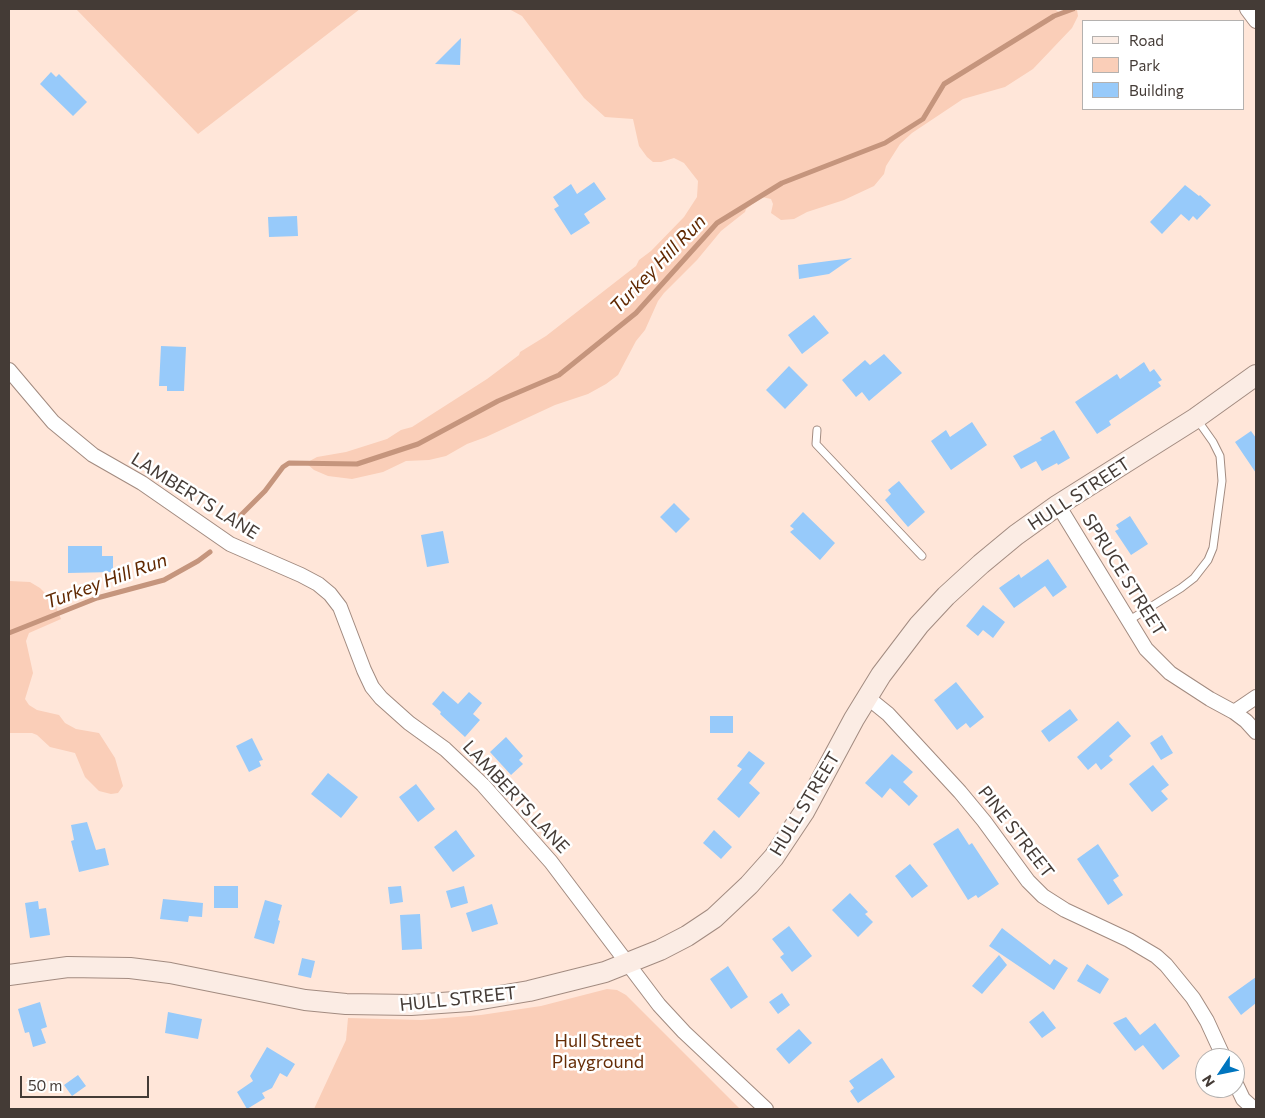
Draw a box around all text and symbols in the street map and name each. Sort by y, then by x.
legend [1082,20,1245,110]
text: Road [1129,31,1164,49]
text: Park [1129,56,1160,74]
text: Building [1129,81,1184,99]
water label: Turkey Hill Run [605,210,711,318]
street label: LAMBERTS LANE [127,448,263,544]
street label: HULL STREET [1024,453,1134,535]
street label: SPRUCE STREET [1078,510,1170,640]
water label: Turkey Hill Run [42,548,170,614]
street label: LAMBERTS LANE [458,736,574,858]
street label: HULL STREET [765,748,845,860]
street label: PINE STREET [973,782,1059,882]
street label: HULL STREET [398,982,518,1016]
park label: Hull Street Playground [552,1030,644,1072]
north arrow [1195,1048,1245,1098]
scale bar [22,1066,151,1098]
text: N [1198,1072,1218,1090]
text: 50 m [28,1076,62,1094]

